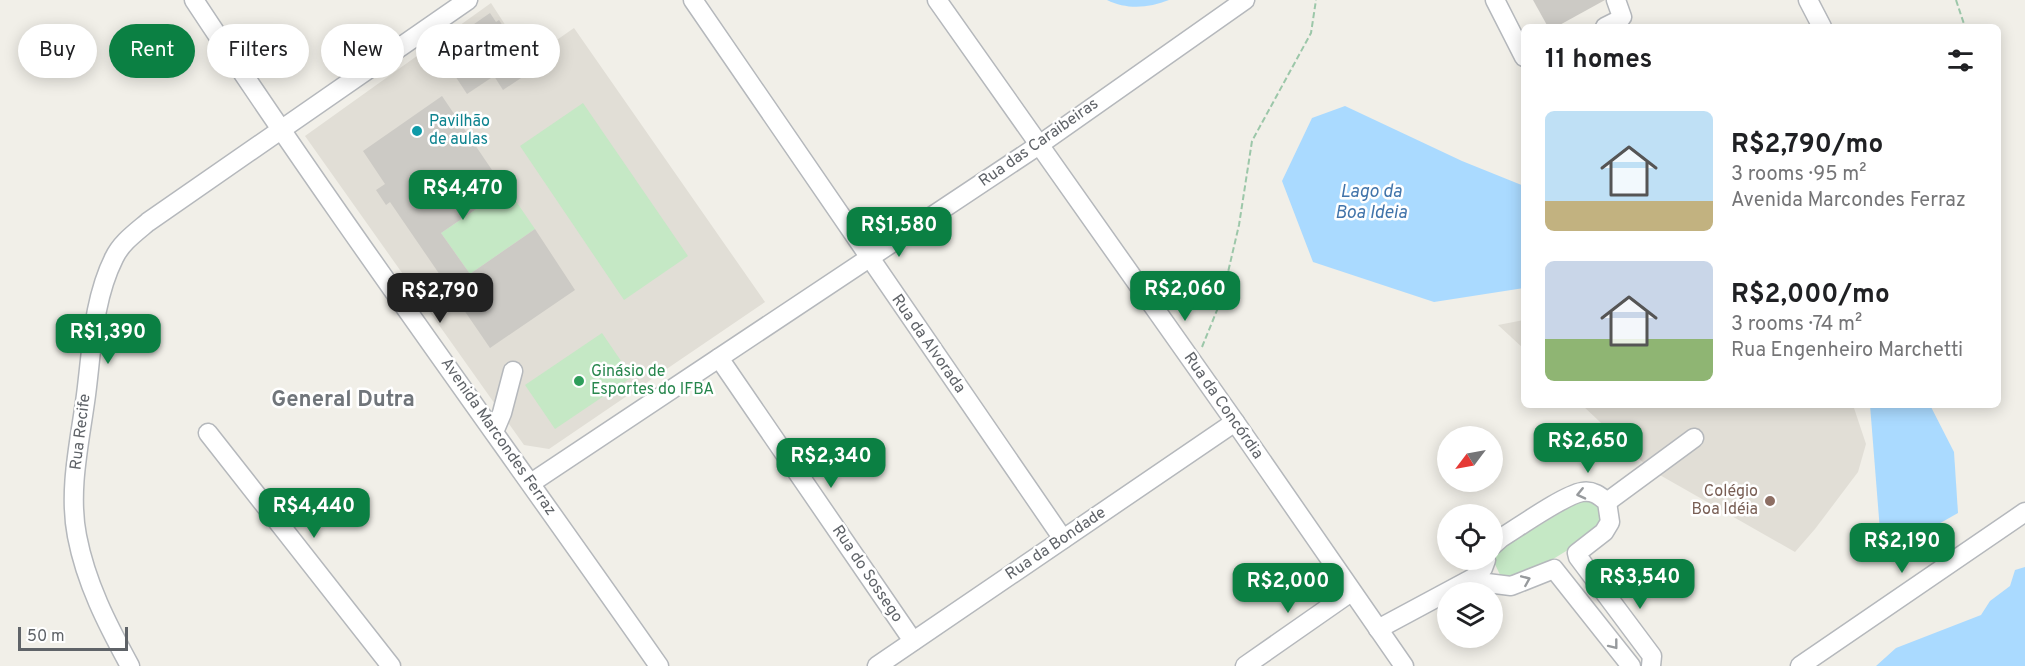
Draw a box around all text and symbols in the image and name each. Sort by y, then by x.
chip: Buy [18,24,97,78]
chip: Rent [109,24,195,78]
chip: Filters [207,24,309,78]
chip: New [321,24,404,78]
chip: Apartment [416,24,560,78]
text: 11 homes [1545,44,1652,77]
icon: filters [1944,44,1977,77]
street label: Rua das Caraibeiras [975,94,1103,192]
place label: Pavilhão de aulas [429,112,490,150]
marker: Pavilhão de aulas [410,124,424,138]
text: R$2,790/mo [1731,129,1883,162]
icon: home [1593,135,1665,207]
text: 3 rooms · 95 m² [1731,162,1867,188]
pin: R$4,470 [408,170,518,221]
text: R$4,470 [423,176,503,202]
water label: Lago da Boa Ideia [1335,181,1408,225]
text: Avenida Marcondes Ferraz [1731,188,1966,214]
pin: R$1,580 [844,207,954,258]
text: R$1,580 [861,213,937,239]
pin: R$2,060 [1130,271,1240,322]
pin: R$2,790 [385,273,495,324]
text: R$2,060 [1144,277,1226,303]
text: R$2,790 [401,279,479,305]
text: R$2,000/mo [1731,279,1890,312]
icon: home [1593,285,1665,357]
street label: Rua da Alvorada [886,291,970,397]
text: 3 rooms · 74 m² [1731,312,1862,338]
pin: R$1,390 [53,314,163,365]
text: R$1,390 [70,320,146,346]
text: Rua Engenheiro Marchetti [1731,338,1963,364]
street label: Rua da Concórdia [1179,349,1267,463]
street label: Avenida Marcondes Ferraz [436,354,560,520]
place label: Ginásio de Esportes do IFBA [591,362,714,400]
marker: Ginásio de Esportes do IFBA [572,374,586,388]
district label: General Dutra [271,387,415,414]
street label: Rua Recife [66,393,96,471]
pin: R$2,650 [1533,423,1643,474]
north arrow [1437,426,1503,492]
map controls [1437,426,1503,648]
text: R$2,650 [1548,429,1628,455]
pin: R$2,340 [776,438,886,489]
text: R$2,340 [790,444,872,470]
place label: Colégio Boa Idéia [1691,482,1758,520]
one-way arrow [1576,487,1586,500]
pin: R$4,440 [259,488,369,539]
text: R$4,440 [273,494,355,520]
marker: Colégio Boa Idéia [1763,494,1777,508]
street label: Rua da Bondade [1002,503,1110,585]
button: locate [1437,504,1503,570]
street label: Rua do Sossego [827,522,907,627]
pin: R$2,190 [1847,523,1957,574]
text: R$2,190 [1864,529,1940,555]
pin: R$3,540 [1585,559,1695,610]
pin: R$2,000 [1233,563,1343,614]
text: R$3,540 [1600,565,1681,591]
text: R$2,000 [1247,569,1329,595]
one-way arrow [1519,575,1530,587]
button: layers [1437,582,1503,648]
scale bar [18,624,128,652]
text: 50 m [27,627,65,647]
one-way arrow [1606,638,1617,649]

